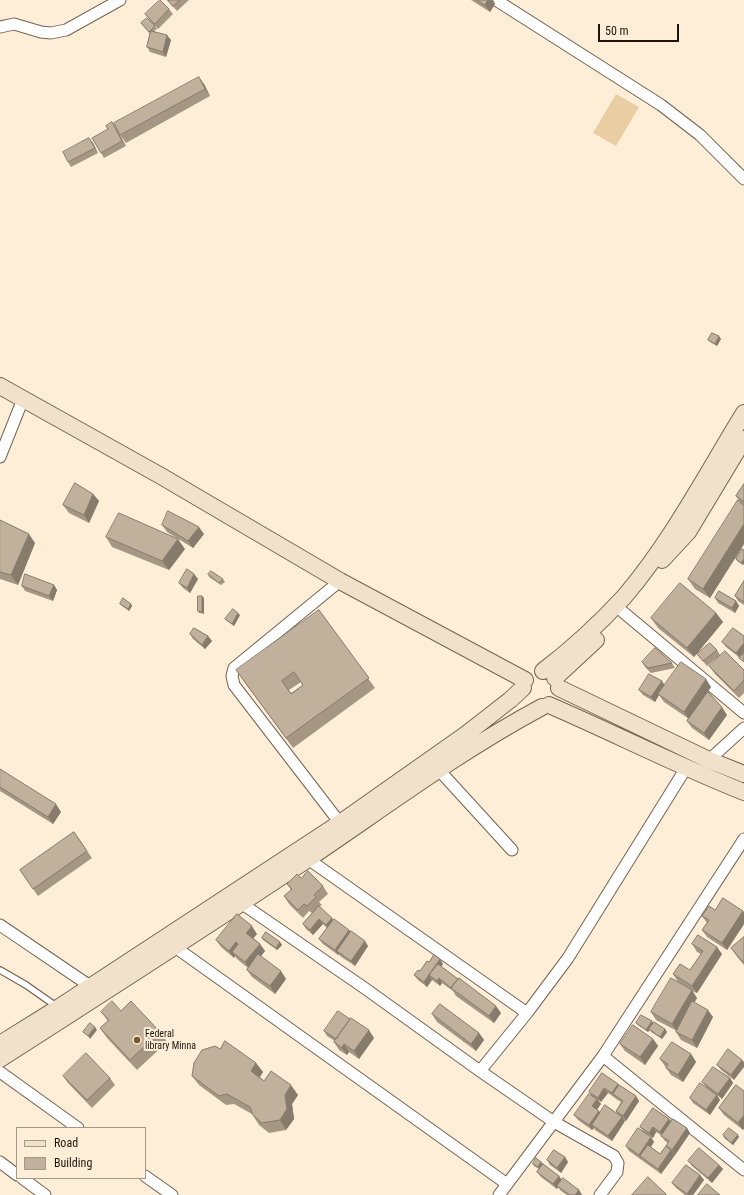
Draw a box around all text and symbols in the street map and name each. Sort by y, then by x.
scale bar [600,16,681,42]
text: 50 m [605,24,629,38]
place label: Federal library Minna [145,1028,196,1052]
marker: Federal library Minna [132,1035,142,1045]
legend [16,1127,146,1179]
text: Road [54,1136,78,1150]
text: Building [54,1156,92,1170]

